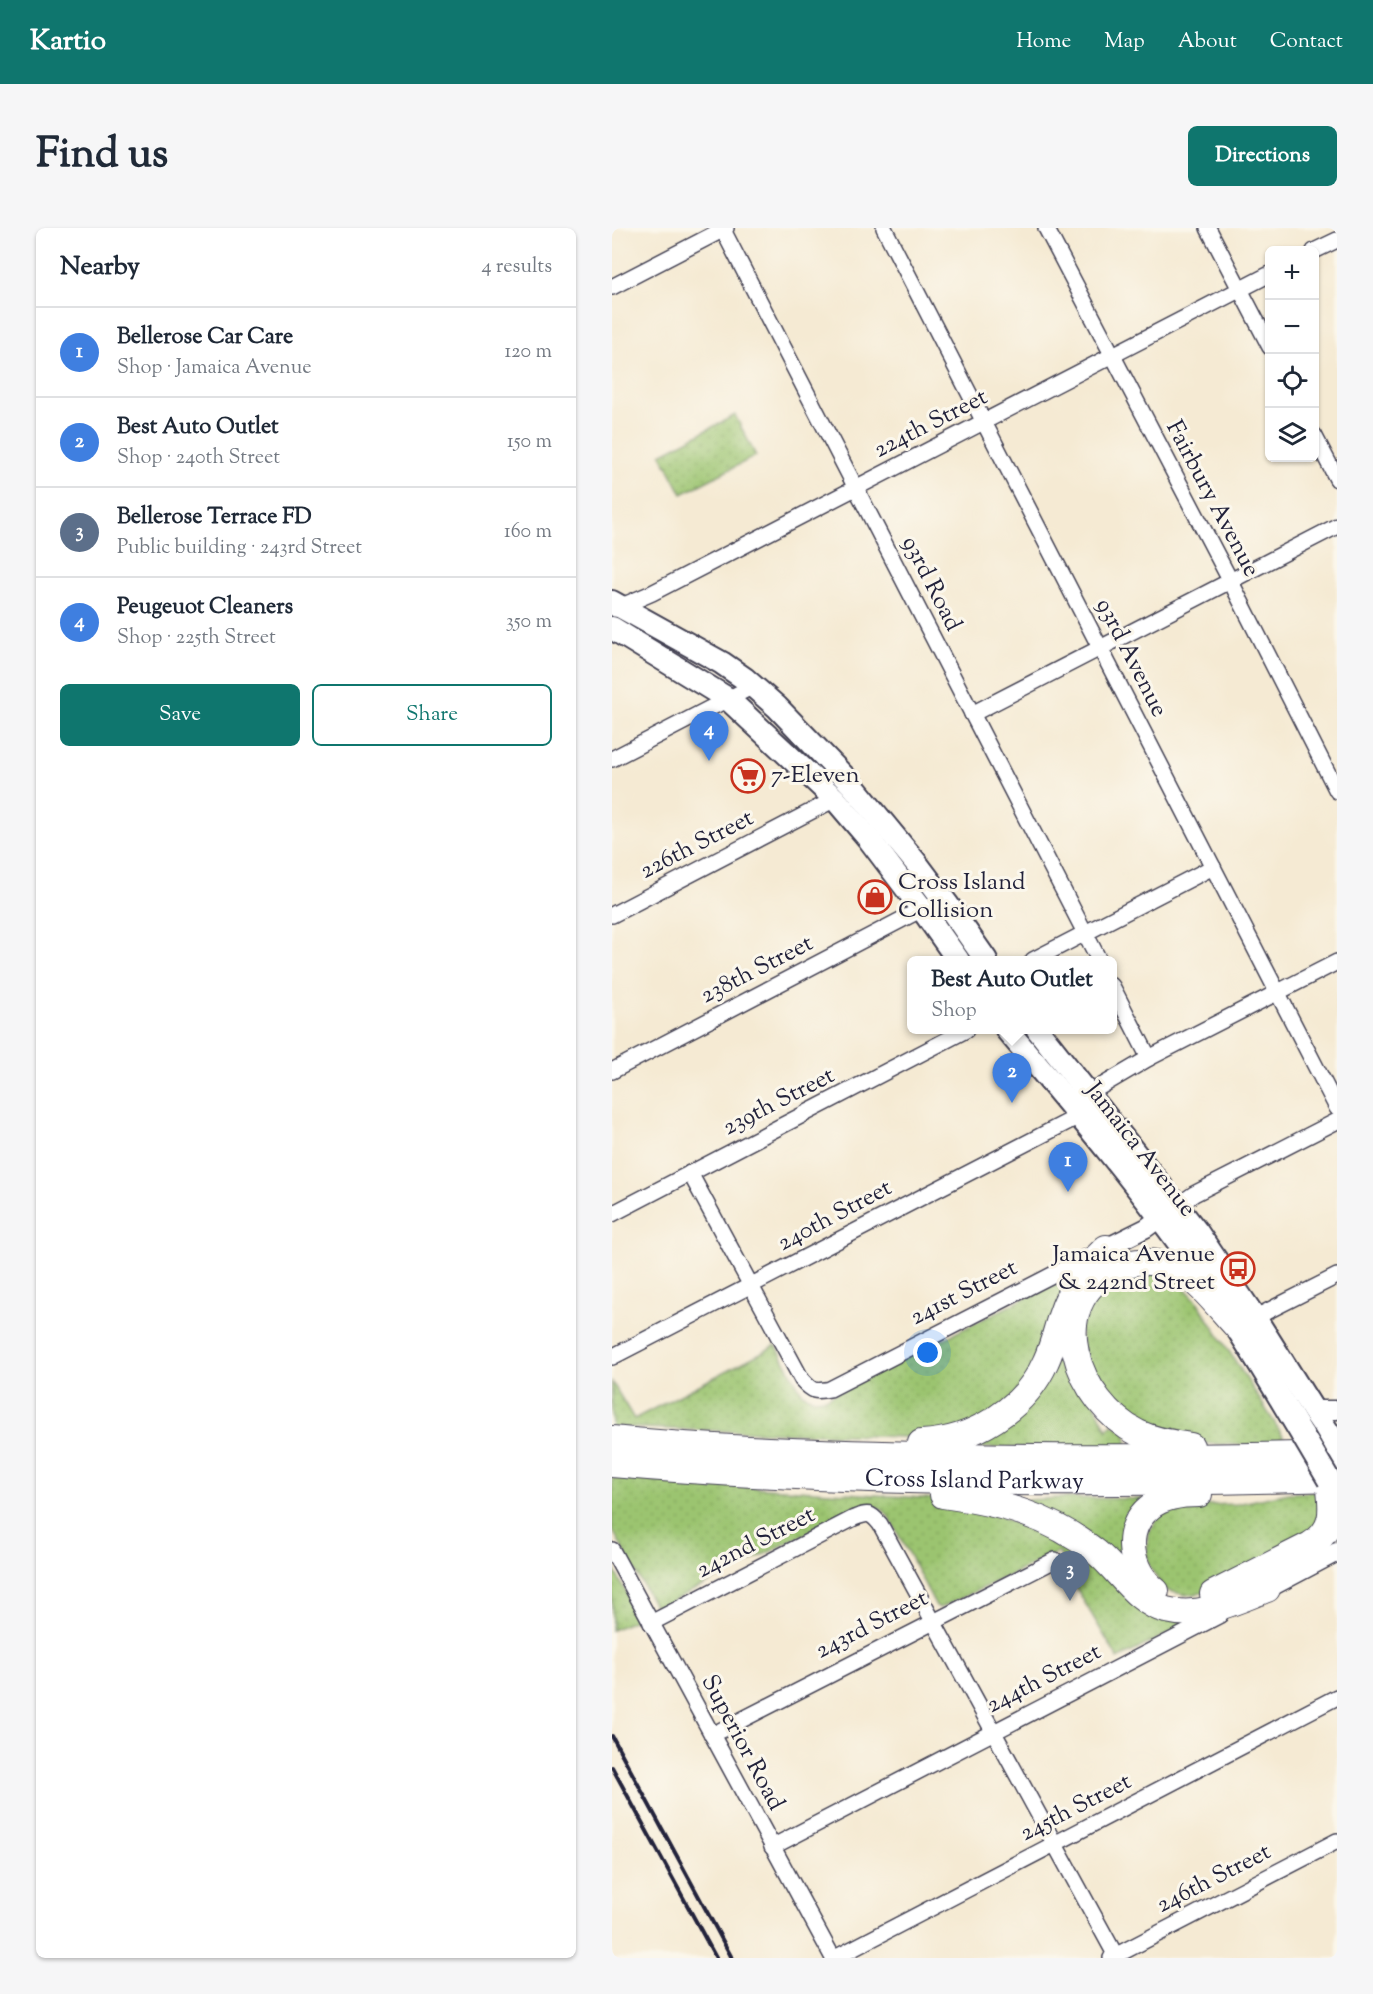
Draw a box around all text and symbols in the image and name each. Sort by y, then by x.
text: Kartio [30,22,106,62]
text: Home [1016,27,1071,57]
text: Map [1104,27,1145,57]
text: About [1178,27,1237,57]
text: Contact [1270,27,1343,57]
text: Find us [36,126,168,186]
button: Directions [1188,126,1337,186]
map controls [1265,246,1319,462]
button: + [1265,246,1319,300]
text: Nearby [60,249,140,286]
text: 4 results [481,253,552,282]
button: − [1265,300,1319,354]
text: Bellerose Car Care [117,322,293,354]
text: 1 [76,338,83,367]
text: 120 m [504,338,552,367]
text: Shop · Jamaica Avenue [117,354,312,383]
button: locate [1265,354,1319,408]
street label: 224th Street [868,381,994,467]
button: layers [1265,408,1319,462]
text: Best Auto Outlet [117,412,279,444]
street label: Fairbury Avenue [1156,415,1268,583]
text: 2 [75,428,84,457]
text: 150 m [507,428,552,457]
text: Shop · 240th Street [117,444,280,473]
text: Bellerose Terrace FD [117,502,312,534]
text: 3 [75,518,84,547]
text: 160 m [504,518,552,547]
street label: 93rd Road [893,530,970,638]
text: Public building · 243rd Street [117,534,362,563]
text: Peugeuot Cleaners [117,592,293,624]
street label: 93rd Avenue [1087,593,1175,723]
text: 4 [74,608,85,637]
text: 350 m [506,608,552,637]
text: Shop · 225th Street [117,624,276,653]
button: Save [60,684,300,746]
button: Share [312,684,552,746]
pin: 4 [690,712,728,761]
supermarket icon: 7-Eleven [730,758,766,794]
place label: 7-Eleven [771,759,860,793]
street label: 226th Street [634,802,760,888]
place label: Cross Island Collision [898,866,1026,928]
shop icon: Cross Island Collision [857,879,893,915]
street label: 238th Street [695,927,819,1013]
popup [907,956,1117,1034]
text: Best Auto Outlet [931,965,1093,997]
text: Shop [931,997,977,1026]
pin: 2 [992,1054,1032,1103]
street label: 239th Street [717,1059,841,1145]
street label: Jamaica Avenue [1075,1074,1204,1225]
pin: 1 [1048,1142,1088,1192]
street label: 240th Street [772,1172,898,1260]
place label: Jamaica Avenue & 242nd Street [1050,1238,1215,1300]
street label: 241st Street [905,1251,1023,1335]
bus stop icon: Jamaica Avenue & 242nd Street [1220,1251,1256,1287]
your location [913,1338,942,1367]
street label: Cross Island Parkway [865,1462,1084,1499]
street label: 242nd Street [691,1499,821,1587]
pin: 3 [1050,1552,1090,1601]
street label: 243rd Street [810,1582,934,1668]
street label: 244th Street [981,1636,1107,1722]
street label: Superior Road [692,1669,792,1817]
street label: 245th Street [1014,1765,1138,1851]
street label: 246th Street [1151,1836,1277,1922]

